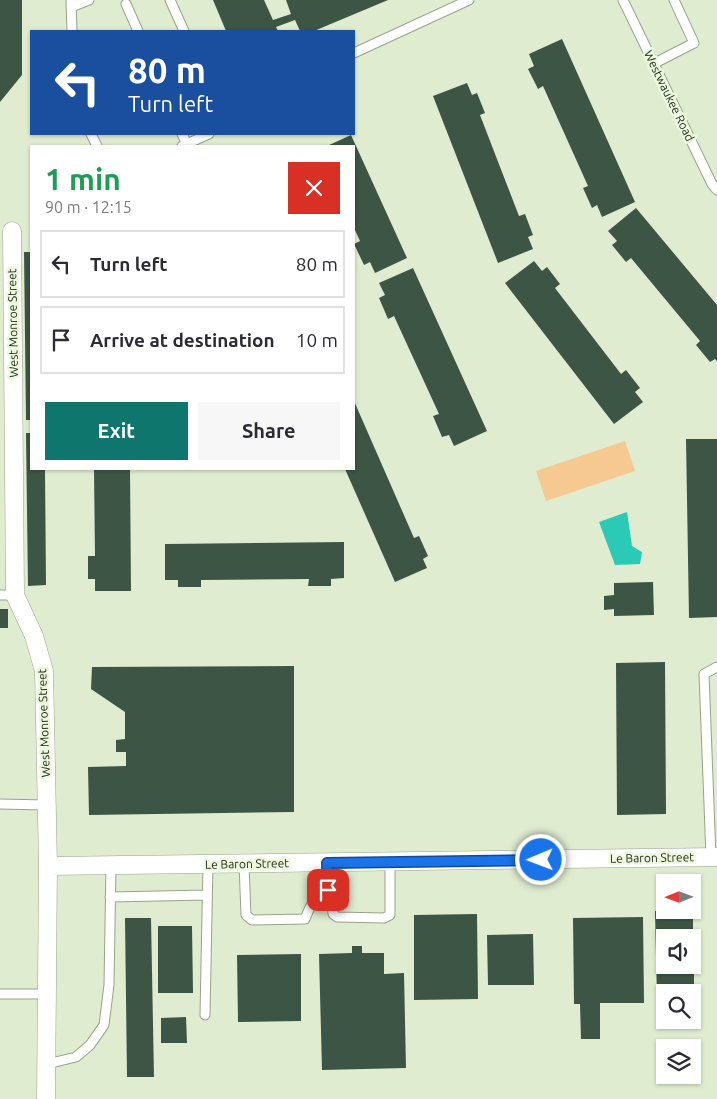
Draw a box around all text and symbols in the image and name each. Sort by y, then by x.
street label: Westwaukee Road [642,48,697,143]
icon: left [45,50,110,115]
text: 80 m [128,50,206,90]
text: Turn left [128,91,213,116]
text: 1 min [45,162,121,196]
button: close [288,162,340,214]
text: 90 m · 12:15 [45,198,132,216]
icon: left [47,250,75,278]
text: Turn left [90,253,168,275]
text: 80 m [296,253,338,275]
street label: West Monroe Street [5,268,20,378]
icon: arrive [47,326,75,354]
text: Arrive at destination [90,329,275,351]
text: 10 m [296,329,338,351]
button: Exit [45,402,188,460]
button: Share [198,402,340,460]
street label: West Monroe Street [35,668,52,778]
position arrow [514,833,566,885]
street label: Le Baron Street [610,850,694,865]
street label: Le Baron Street [205,856,289,871]
pin [307,869,349,911]
north arrow [656,874,701,919]
map controls [656,874,701,1084]
icon: arrive [314,876,342,904]
button: sound [656,929,701,974]
button: search [656,984,701,1029]
button: layers [656,1039,701,1084]

